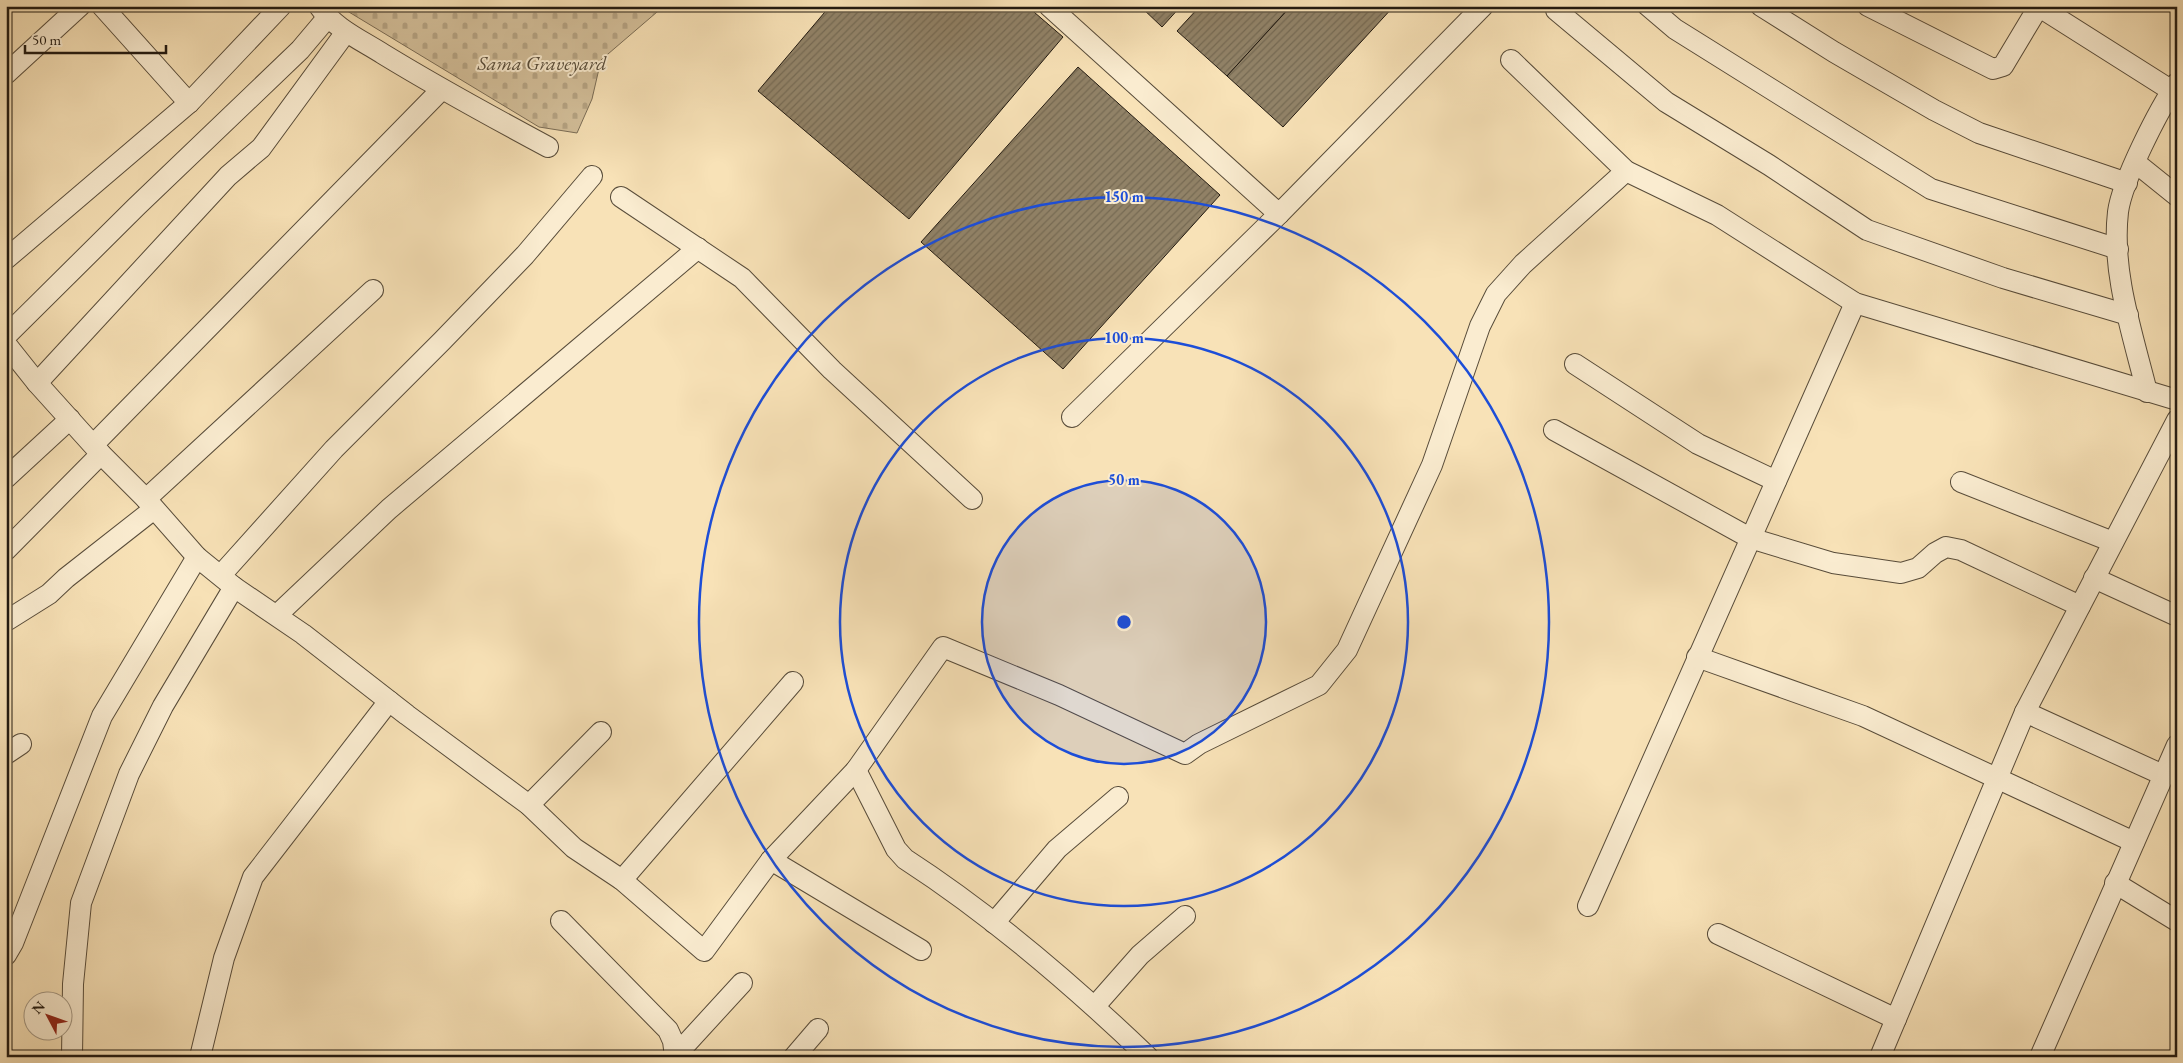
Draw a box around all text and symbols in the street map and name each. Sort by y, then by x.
scale bar [25,22,166,54]
text: 50 m [32,30,61,49]
park label: Sama Graveyard [476,50,607,76]
text: 150 m [1104,187,1144,206]
text: 100 m [1104,328,1144,347]
text: 50 m [1108,470,1140,489]
centre of rings [1115,613,1133,631]
north arrow [22,990,72,1040]
text: N [28,997,49,1018]

